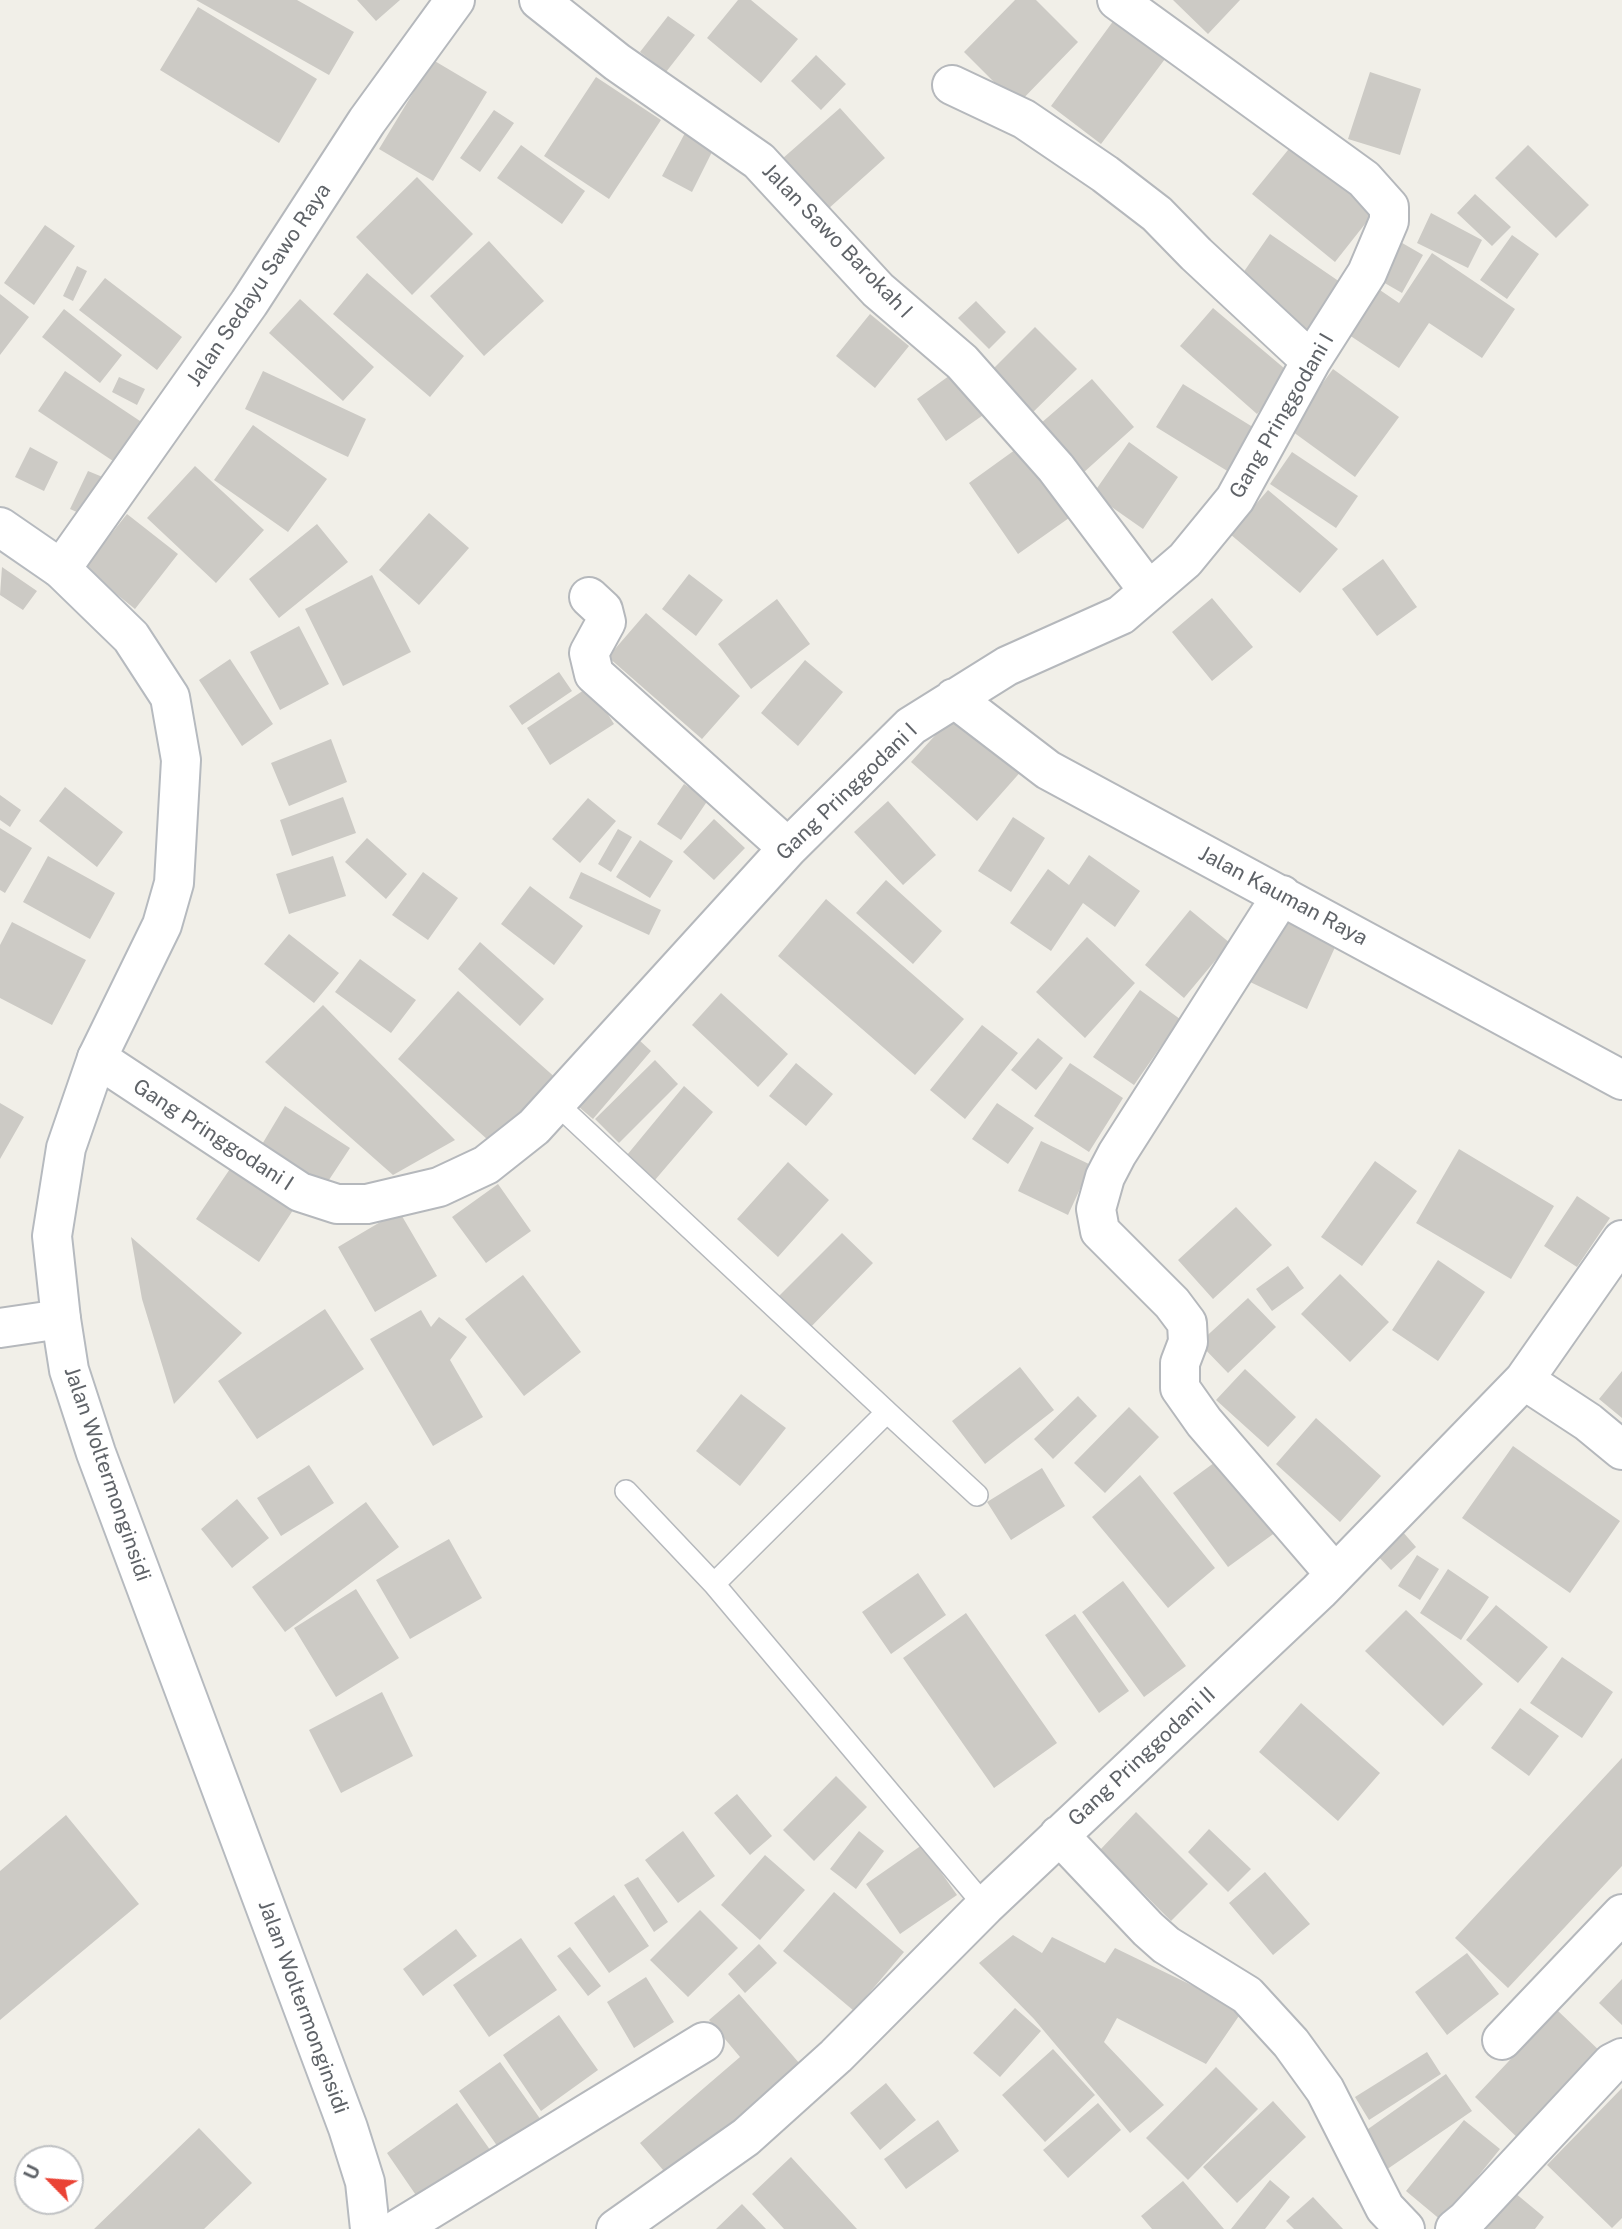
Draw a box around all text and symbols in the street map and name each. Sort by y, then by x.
street label: Jalan Sawo Barokah I [757,158,917,324]
street label: Jalan Sedayu Sawo Raya [182,179,336,391]
street label: Gang Pringgodani I [1225,329,1339,503]
street label: Gang Pringgodani I [771,718,923,866]
street label: Jalan Kauman Raya [1194,841,1372,951]
street label: Gang Pringgodani I [128,1074,298,1196]
street label: Jalan Woltermonginsidi [58,1363,156,1585]
street label: Gang Pringgodani II [1063,1682,1221,1832]
street label: Jalan Woltermonginsidi [253,1897,353,2117]
north arrow [14,2145,84,2215]
text: U [19,2161,45,2183]

